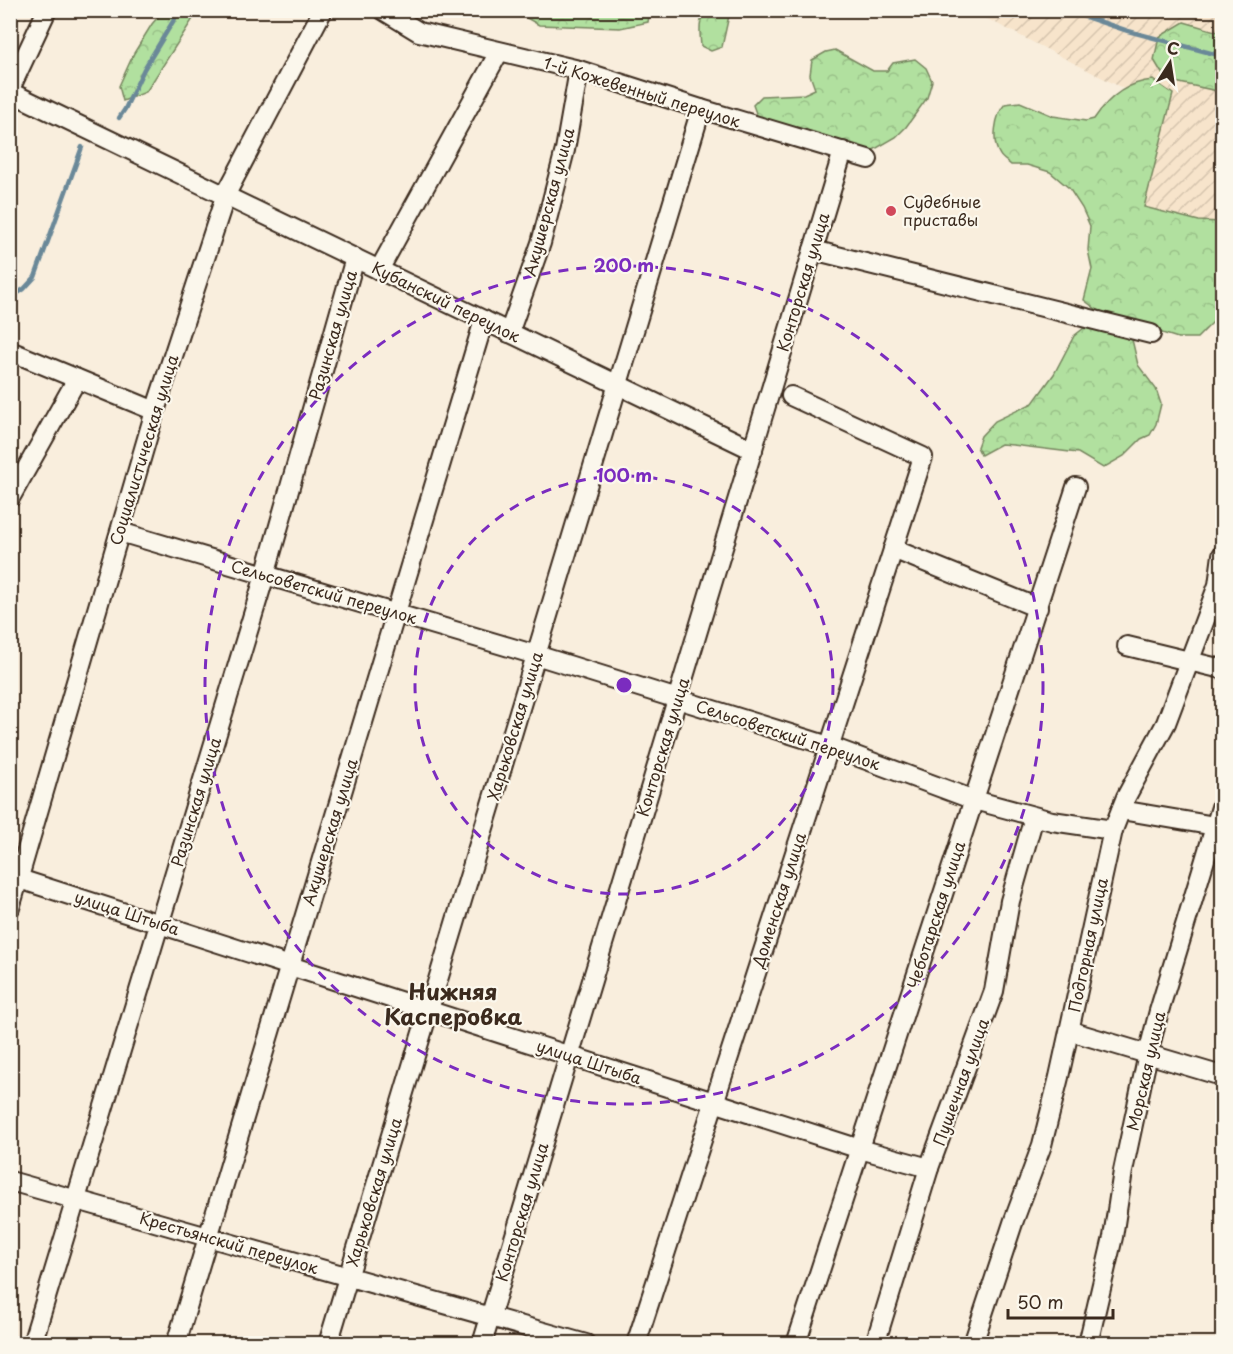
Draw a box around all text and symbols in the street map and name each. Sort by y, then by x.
north arrow [1140,33,1200,93]
text: С [1165,34,1182,60]
street label: 1-й Кожевенный переулок [541,50,744,133]
street label: Акушерская улица [517,125,579,279]
place label: Судебные приставы [903,189,981,231]
marker: Судебные приставы [884,204,898,218]
street label: Конторская улица [769,209,835,354]
text: 200 m [594,251,654,278]
street label: Кубанский переулок [368,255,525,348]
street label: Разинская улица [302,267,362,402]
street label: Социалистическая улица [103,351,184,548]
text: 100 m [596,461,652,488]
street label: Сельсоветский переулок [228,553,421,629]
street label: Харьковская улица [480,648,548,803]
street label: Конторская улица [629,674,695,819]
centre of rings [614,675,634,695]
street label: Сельсоветский переулок [693,693,884,775]
street label: Разинская улица [164,734,226,869]
street label: Акушерская улица [295,755,363,908]
street label: Доменская улица [745,829,811,971]
street label: Чеботарская улица [900,838,970,992]
street label: Подгорная улица [1061,875,1113,1014]
street label: улица Штыба [72,884,183,940]
district label: Нижняя Касперовка [384,974,522,1032]
street label: Морская улица [1120,1009,1170,1133]
street label: Пушечная улица [926,1015,994,1149]
street label: улица Штыба [534,1033,645,1089]
street label: Харьковская улица [339,1114,407,1269]
street label: Конторская улица [488,1139,554,1284]
street label: Крестьянский переулок [137,1205,322,1279]
scale bar [1008,1282,1113,1320]
text: 50 m [1017,1288,1064,1315]

